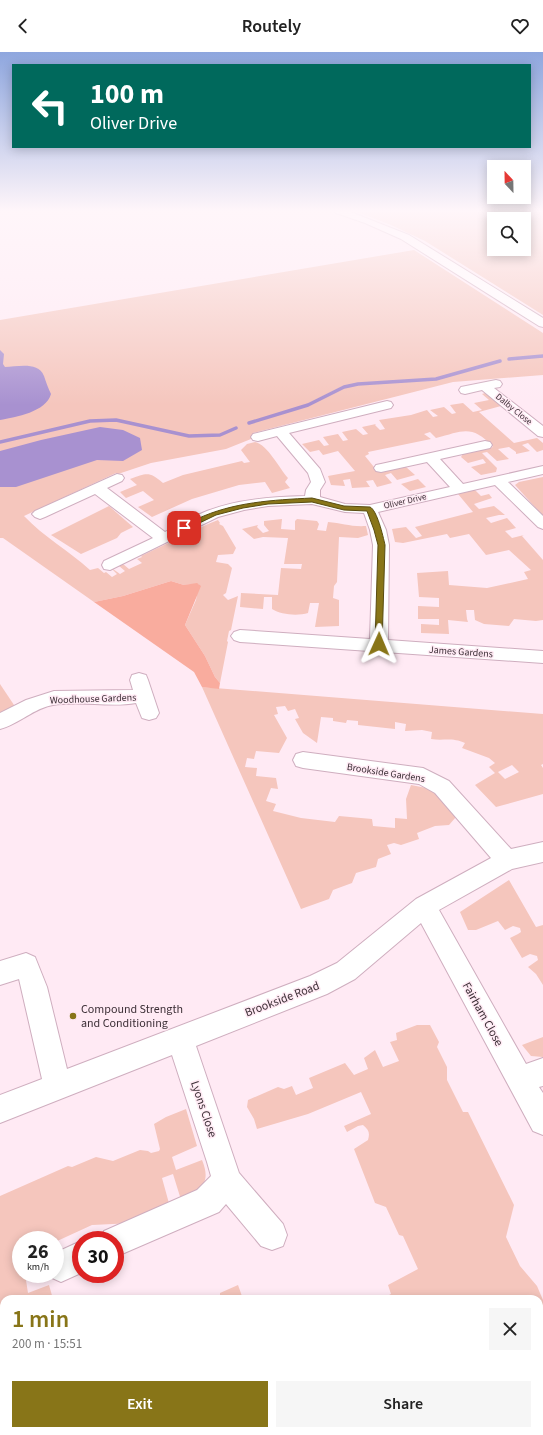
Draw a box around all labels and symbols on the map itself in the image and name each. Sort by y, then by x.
north arrow [487,160,531,204]
street label: Dalby Close [493,391,535,429]
street label: Oliver Drive [382,490,428,513]
pin [167,511,201,545]
position arrow [358,623,400,665]
street label: James Gardens [429,643,493,661]
street label: Woodhouse Gardens [50,690,136,708]
street label: Brookside Gardens [346,760,426,786]
street label: Brookside Road [242,977,322,1022]
street label: Fairham Close [458,979,507,1049]
place label: Compound Strength and Conditioning [81,1001,183,1032]
marker: Compound Strength and Conditioning [68,1011,78,1021]
street label: Lyons Close [186,1079,221,1140]
speed limit sign: 30 [72,1231,124,1283]

